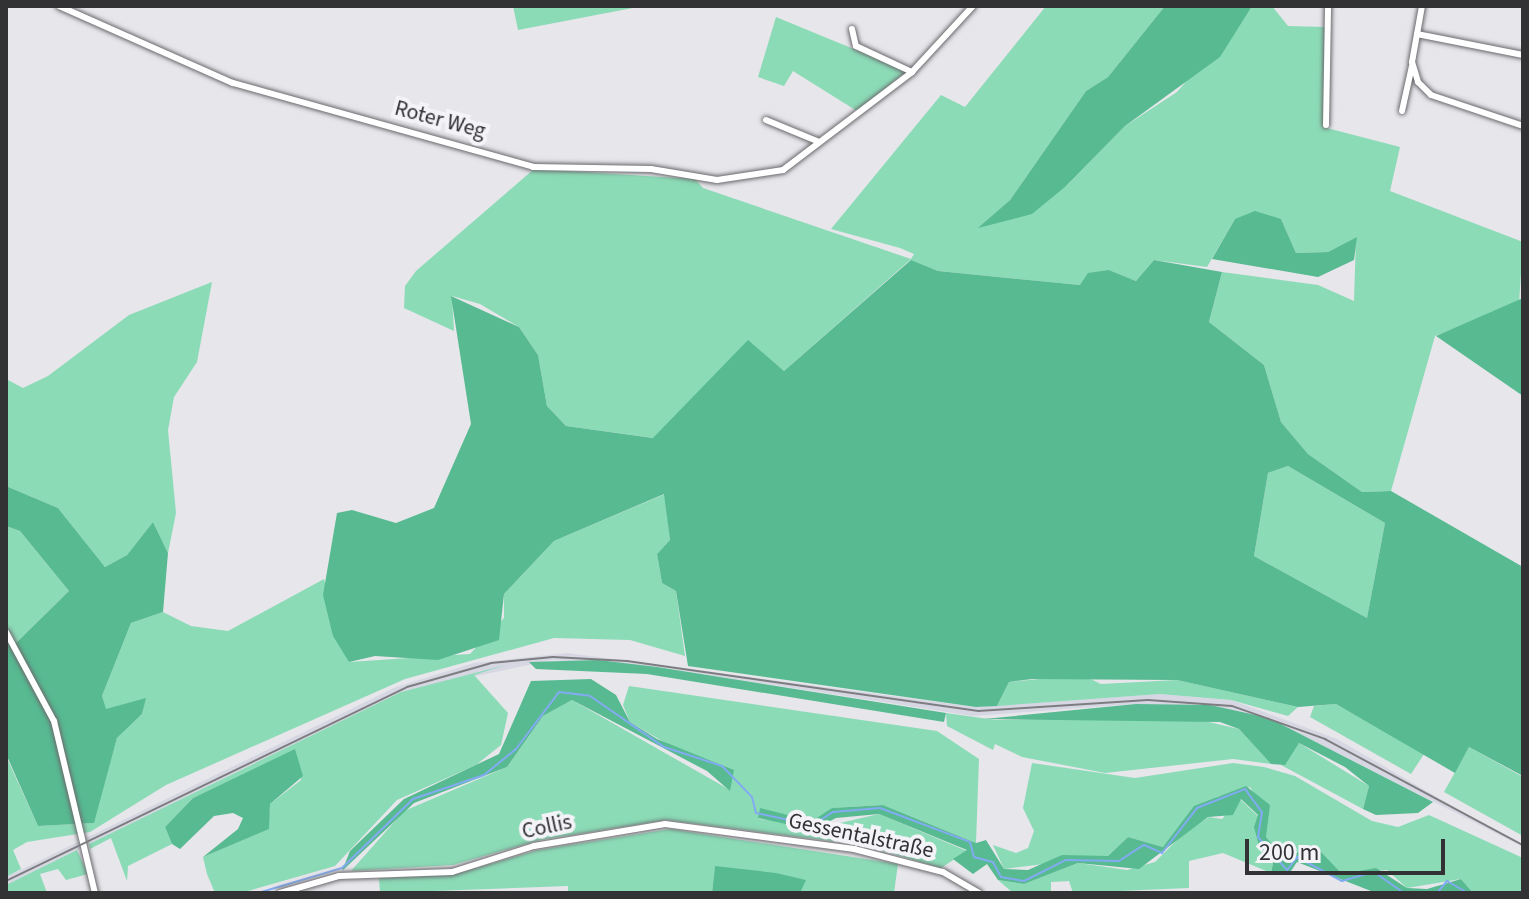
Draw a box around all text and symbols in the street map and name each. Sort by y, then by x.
street label: Roter Weg [392,95,488,145]
street label: Gessentalstraße [786,808,936,864]
street label: Collis [520,809,574,845]
scale bar [1249,823,1449,873]
text: 200 m [1259,835,1319,870]

